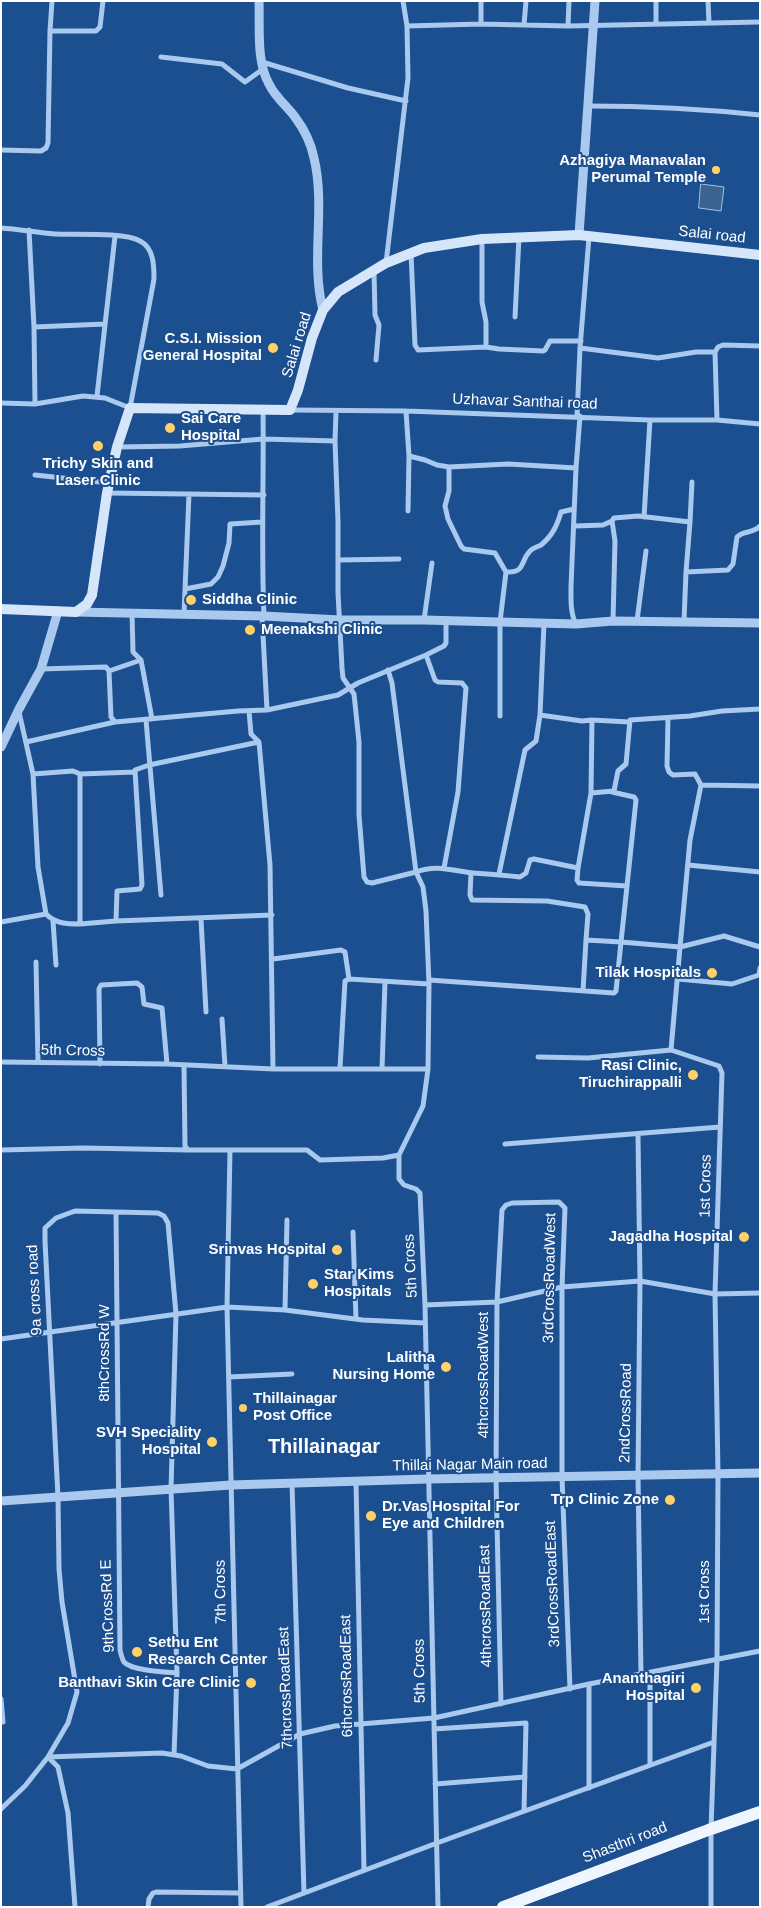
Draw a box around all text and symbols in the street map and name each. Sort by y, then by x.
place label: Azhagiya Manavalan Perumal Temple [559,152,706,187]
marker: Azhagiya Manavalan Perumal Temple [710,164,722,176]
street label: Salai road [677,223,747,247]
street label: Salai road [279,310,315,380]
place label: C.S.I. Mission General Hospital [143,330,262,365]
marker: C.S.I. Mission General Hospital [266,341,280,355]
street label: Uzhavar Santhai road [452,390,598,414]
place label: Sai Care Hospital [181,410,241,445]
marker: Sai Care Hospital [163,421,177,435]
marker: Trichy Skin and Laser Clinic [91,439,105,453]
place label: Trichy Skin and Laser Clinic [43,455,153,490]
place label: Siddha Clinic [202,591,297,609]
marker: Siddha Clinic [184,593,198,607]
place label: Meenakshi Clinic [261,621,383,639]
marker: Meenakshi Clinic [243,623,257,637]
place label: Tilak Hospitals [595,964,701,982]
marker: Tilak Hospitals [705,966,719,980]
street label: 5th Cross [41,1041,105,1061]
place label: Rasi Clinic, Tiruchirappalli [579,1057,682,1092]
marker: Rasi Clinic, Tiruchirappalli [686,1068,700,1082]
street label: 1st Cross [696,1154,716,1218]
street label: 3rdCrossRoadWest [540,1213,560,1343]
place label: Jagadha Hospital [609,1228,733,1246]
marker: Jagadha Hospital [737,1230,751,1244]
street label: 5th Cross [400,1233,422,1299]
place label: Srinvas Hospital [208,1241,326,1259]
marker: Srinvas Hospital [330,1243,344,1257]
street label: 9a cross road [24,1244,46,1336]
place label: Star Kims Hospitals [324,1266,394,1301]
marker: Star Kims Hospitals [306,1277,320,1291]
street label: 8thCrossRd W [96,1304,114,1402]
street label: 4thcrossRoadWest [475,1312,493,1438]
place label: Lalitha Nursing Home [332,1349,435,1384]
marker: Lalitha Nursing Home [439,1360,453,1374]
street label: 2ndCrossRoad [616,1363,636,1463]
place label: Thillainagar Post Office [253,1390,337,1425]
marker: Thillainagar Post Office [237,1402,249,1414]
place label: SVH Speciality Hospital [96,1424,201,1459]
marker: SVH Speciality Hospital [205,1435,219,1449]
district label: Thillainagar [268,1435,380,1459]
street label: Thillai Nagar Main road [392,1455,548,1475]
place label: Trp Clinic Zone [551,1491,659,1509]
marker: Trp Clinic Zone [663,1493,677,1507]
place label: Dr.Vas Hospital For Eye and Children [382,1498,520,1533]
marker: Dr.Vas Hospital For Eye and Children [364,1509,378,1523]
street label: 3rdCrossRoadEast [542,1520,564,1648]
street label: 4thcrossRoadEast [476,1545,496,1667]
street label: 9thCrossRd E [97,1559,119,1653]
street label: 7th Cross [211,1560,231,1624]
street label: 1st Cross [696,1560,714,1624]
street label: 6thcrossRoadEast [337,1615,357,1737]
street label: 7thcrossRoadEast [275,1626,297,1750]
place label: Sethu Ent Research Center [148,1634,267,1669]
street label: 5th Cross [410,1639,430,1703]
marker: Sethu Ent Research Center [130,1645,144,1659]
place label: Ananthagiri Hospital [602,1670,685,1705]
place label: Banthavi Skin Care Clinic [58,1674,240,1692]
marker: Banthavi Skin Care Clinic [244,1676,258,1690]
marker: Ananthagiri Hospital [689,1681,703,1695]
street label: Shasthri road [580,1819,670,1867]

